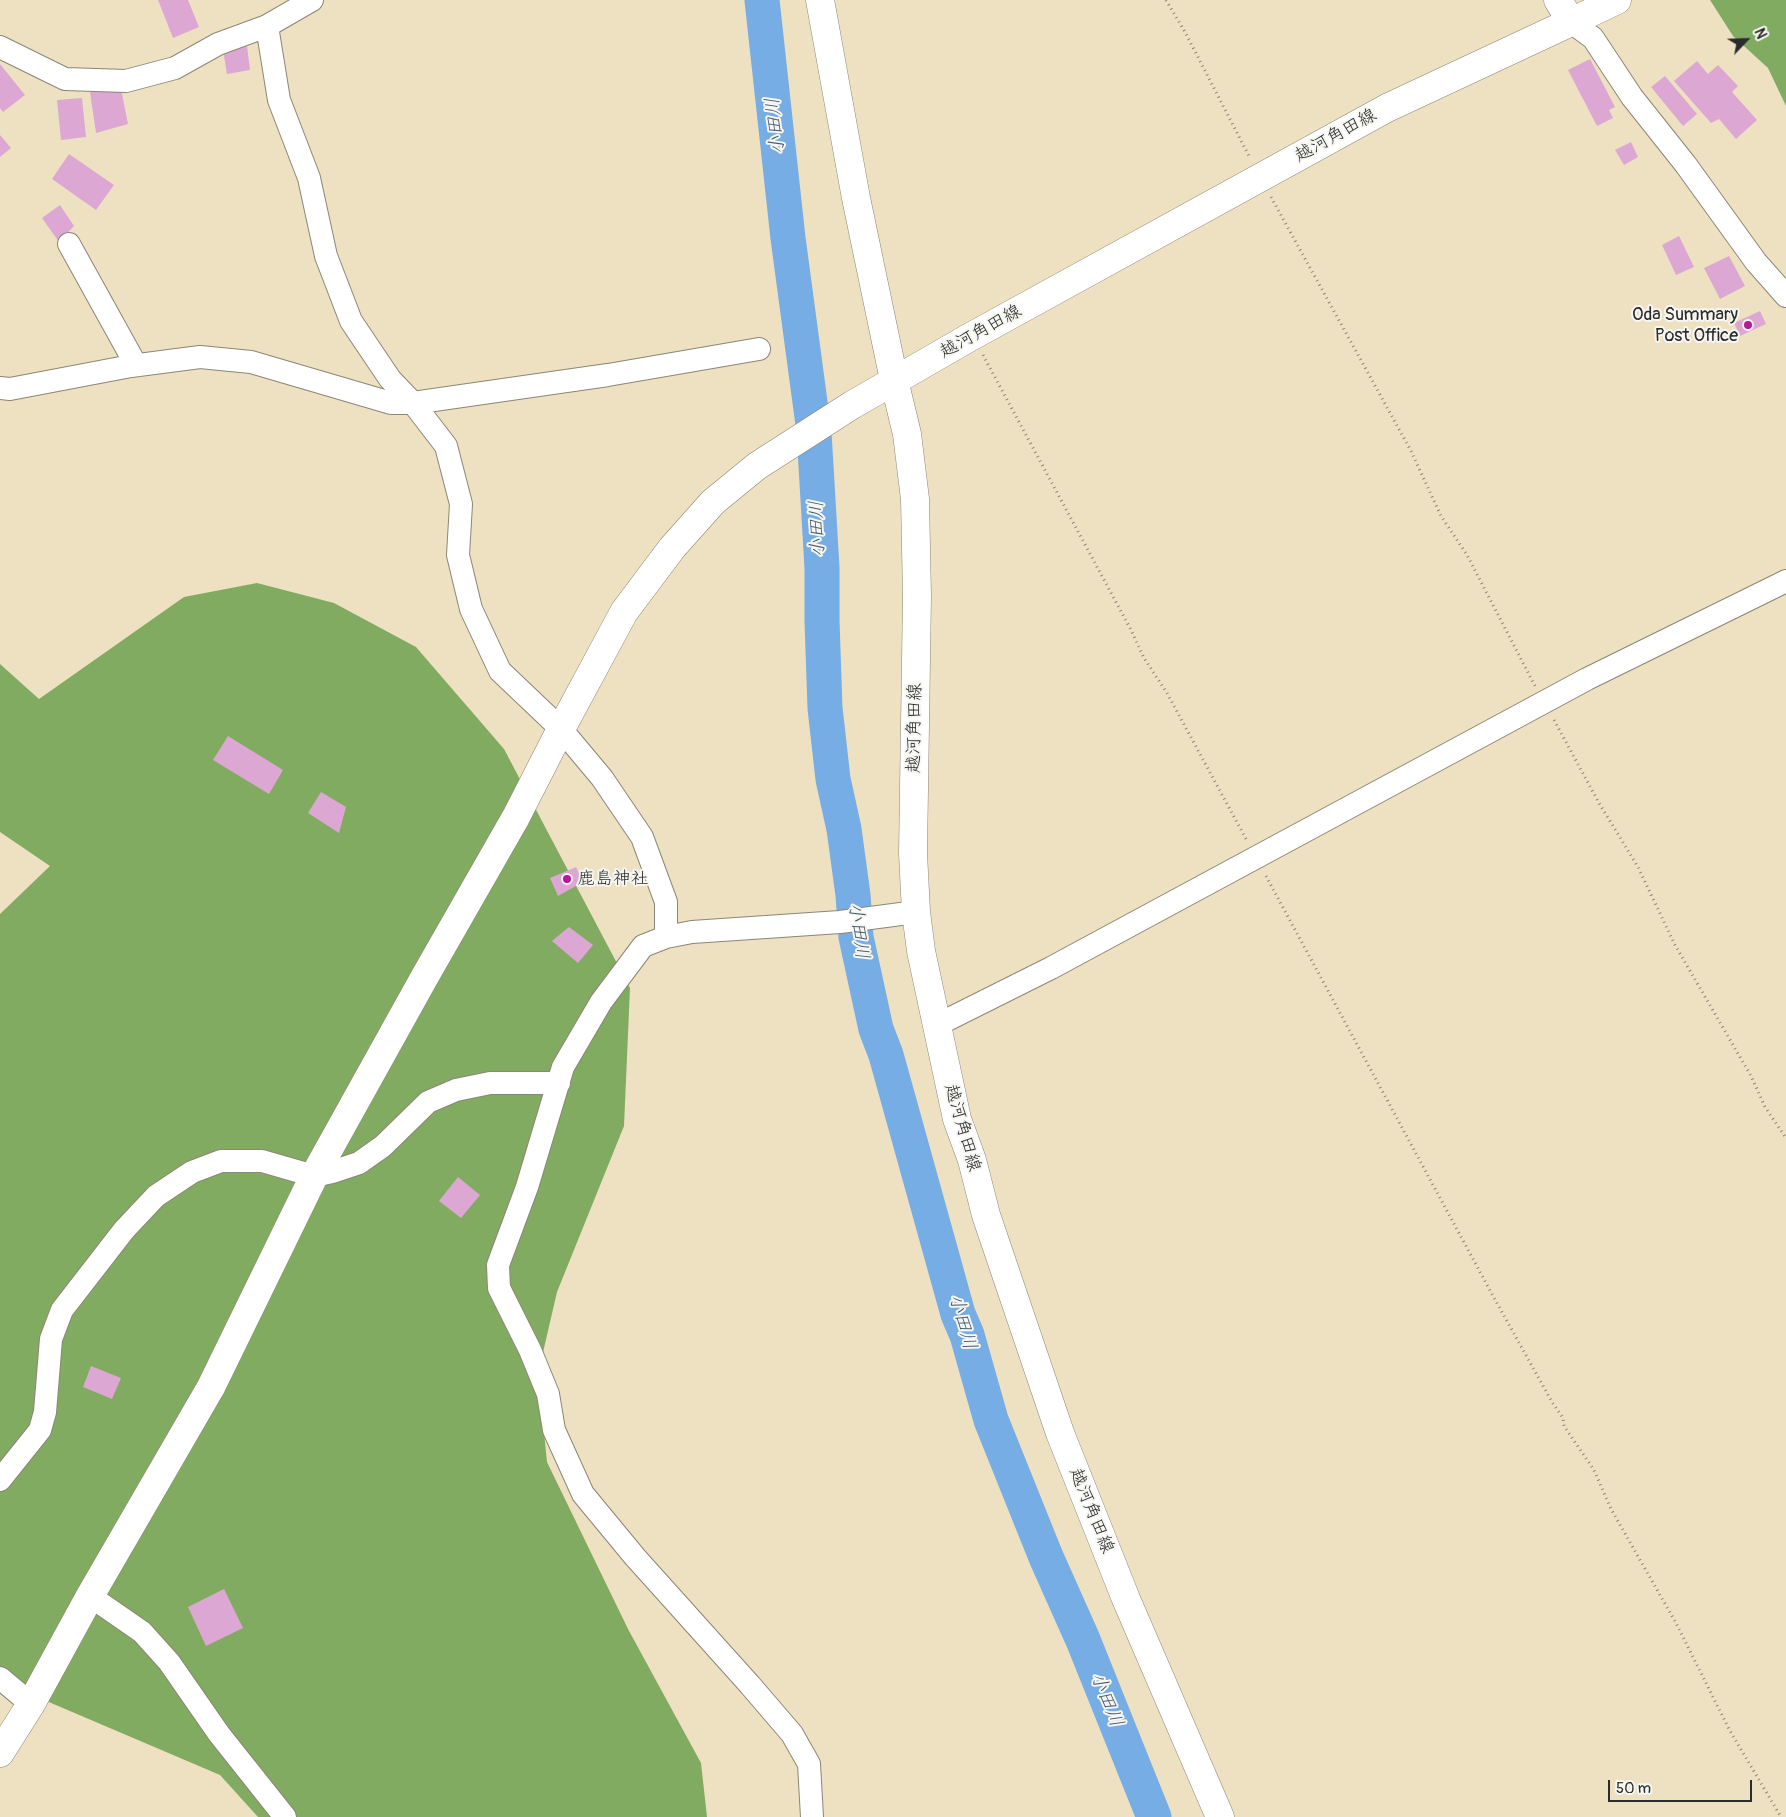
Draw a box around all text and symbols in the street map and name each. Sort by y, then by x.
north arrow [1721,15,1771,65]
text: N [1750,26,1770,41]
water label: 小田川 [762,96,790,156]
street label: 越河角田線 [1291,105,1381,167]
street label: 越河角田線 [936,301,1026,363]
place label: Oda Summary Post Office [1632,304,1738,346]
marker: Oda Summary Post Office [1742,319,1754,331]
water label: 小田川 [806,500,830,558]
street label: 越河角田線 [903,683,927,773]
place label: 鹿島神社 [577,868,649,890]
marker: 鹿島神社 [561,873,573,885]
water label: 小田川 [843,901,873,961]
street label: 越河角田線 [939,1082,985,1174]
water label: 小田川 [943,1291,981,1353]
street label: 越河角田線 [1064,1465,1118,1557]
water label: 小田川 [1085,1669,1127,1731]
scale bar [1611,1770,1755,1802]
text: 50 m [1616,1779,1651,1798]

